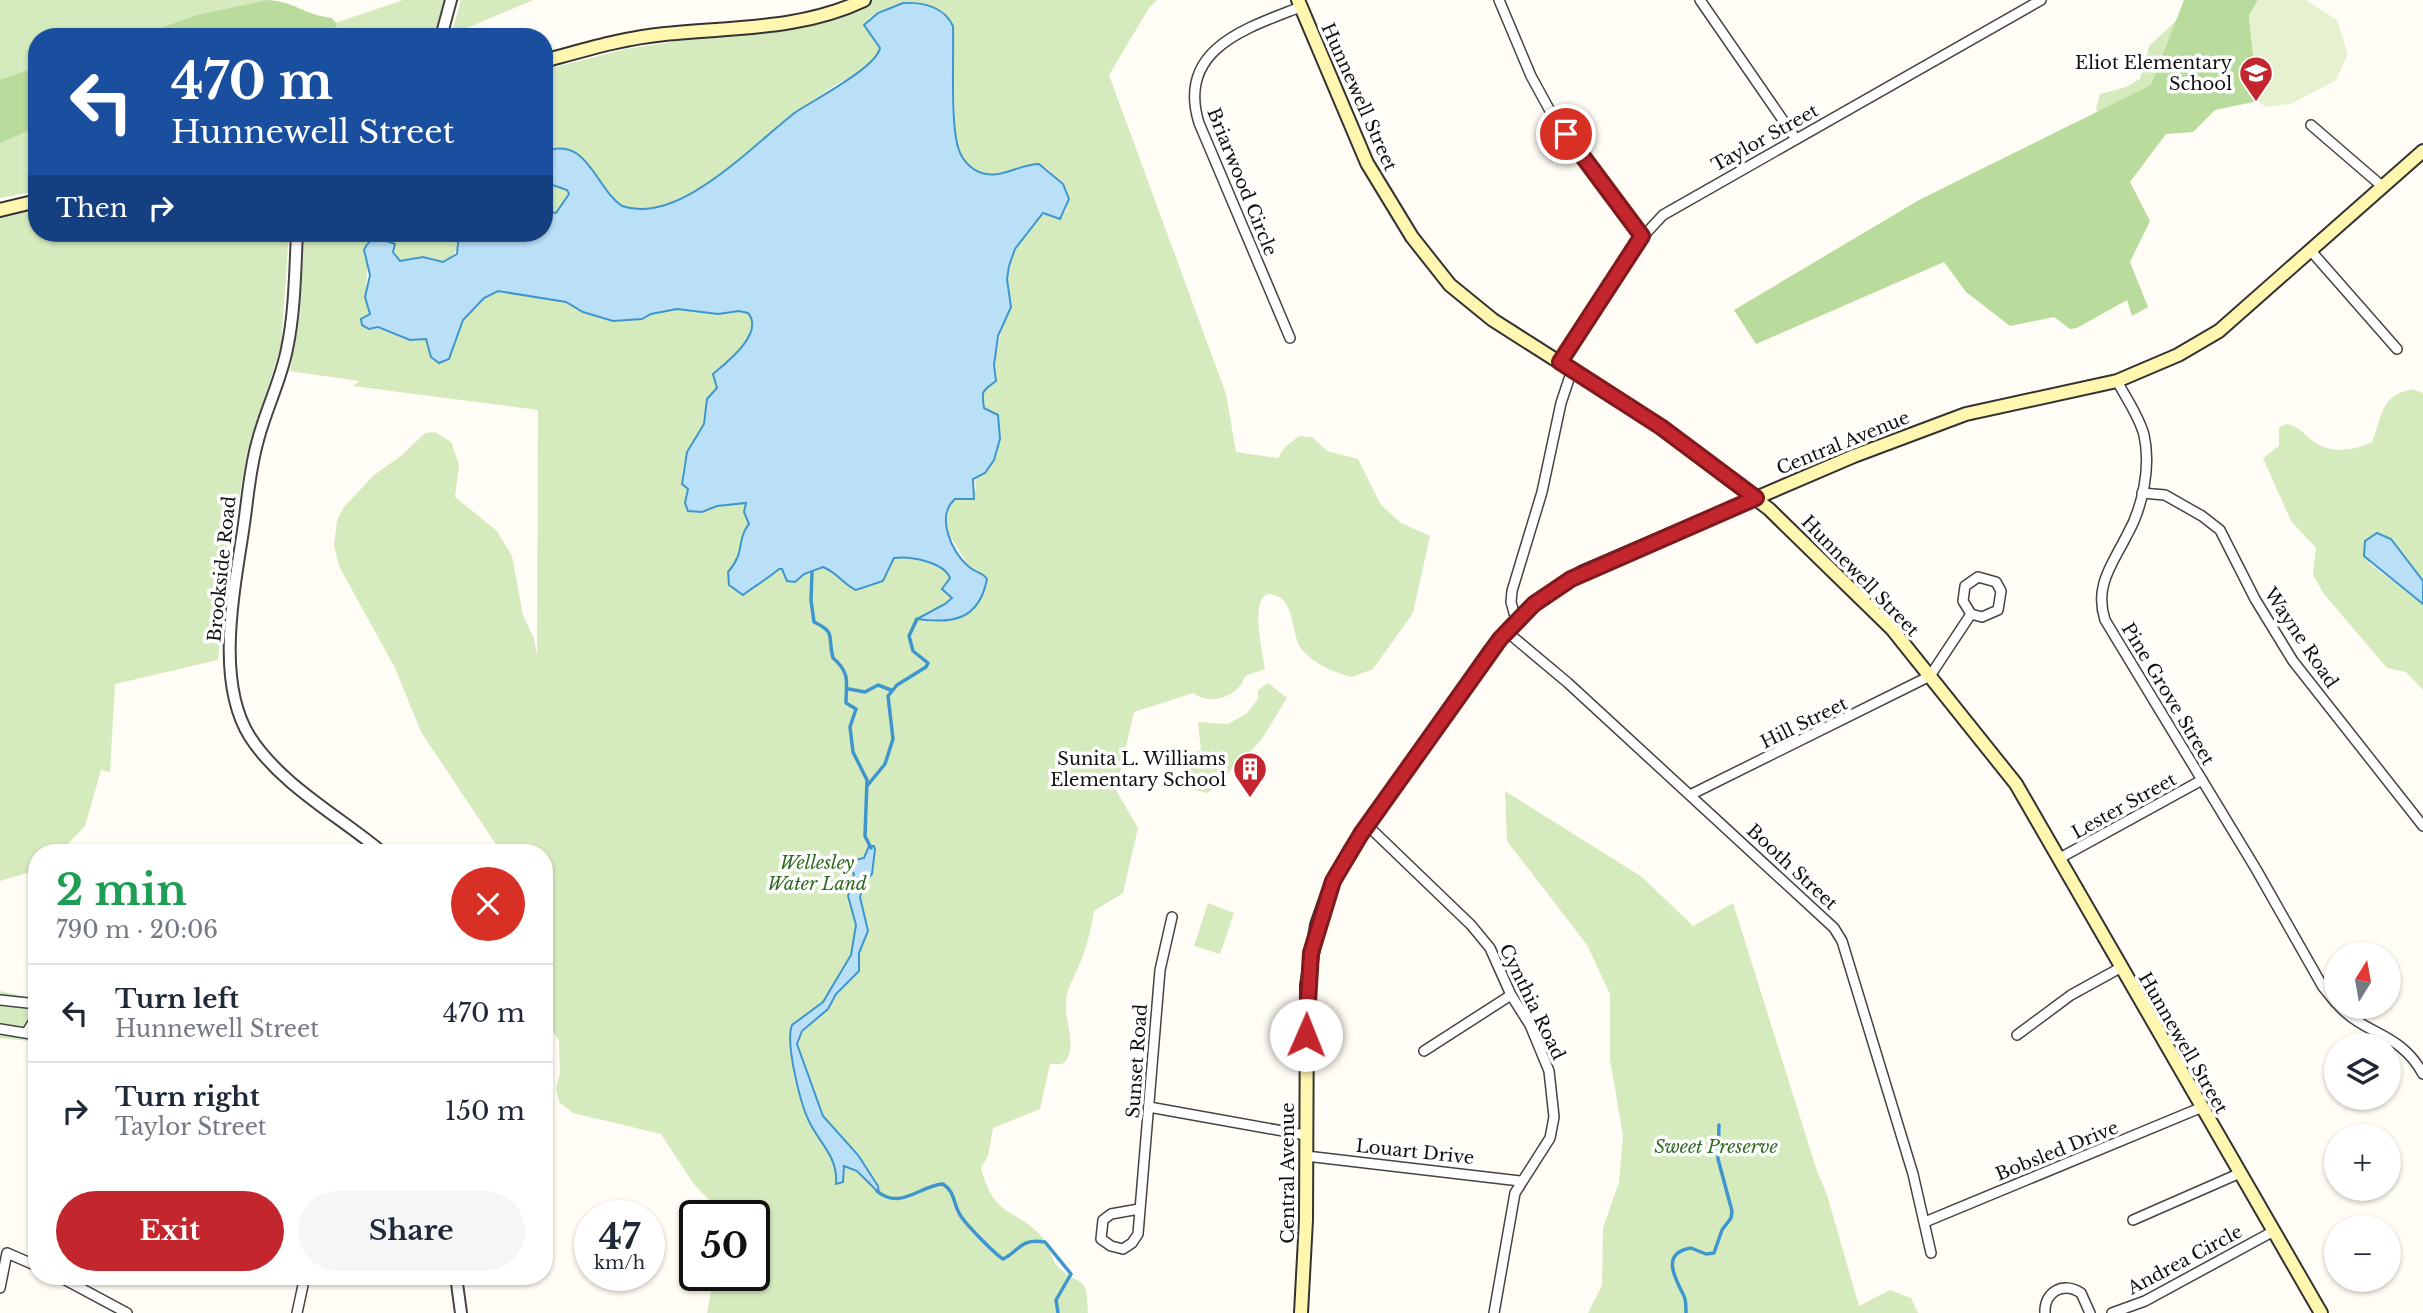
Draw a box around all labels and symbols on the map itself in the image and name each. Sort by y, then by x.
street label: Hunnewell Street [1316,20,1402,175]
place label: Eliot Elementary School [2075,52,2232,95]
school or university icon: Eliot Elementary School [2237,54,2275,103]
street label: Taylor Street [1708,100,1822,176]
pin [1536,104,1596,164]
street label: Briarwood Circle [1202,105,1282,259]
street label: Central Avenue [1773,406,1913,480]
street label: Brookside Road [203,495,241,643]
street label: Hunnewell Street [1797,511,1923,641]
street label: Wayne Road [2259,583,2343,692]
street label: Pine Grove Street [2117,619,2219,769]
street label: Hill Street [1757,692,1851,753]
place label: Sunita L. Williams Elementary School [1050,748,1226,791]
building icon: Sunita L. Williams Elementary School [1231,750,1269,799]
street label: Lester Street [2068,768,2180,844]
street label: Booth Street [1742,819,1842,915]
park label: Wellesley Water Land [767,852,867,895]
street label: Cynthia Road [1494,940,1570,1064]
north arrow [2324,942,2401,1018]
street label: Hunnewell Street [2134,968,2233,1118]
position arrow [1269,998,1343,1072]
street label: Sunset Road [1122,1003,1152,1119]
street label: Central Avenue [1277,1102,1299,1244]
street label: Bobsled Drive [1992,1116,2122,1186]
street label: Louart Drive [1355,1135,1475,1169]
park label: Sweet Preserve [1654,1136,1778,1158]
speed limit sign: 50 [679,1200,770,1291]
street label: Andrea Circle [2123,1221,2246,1300]

